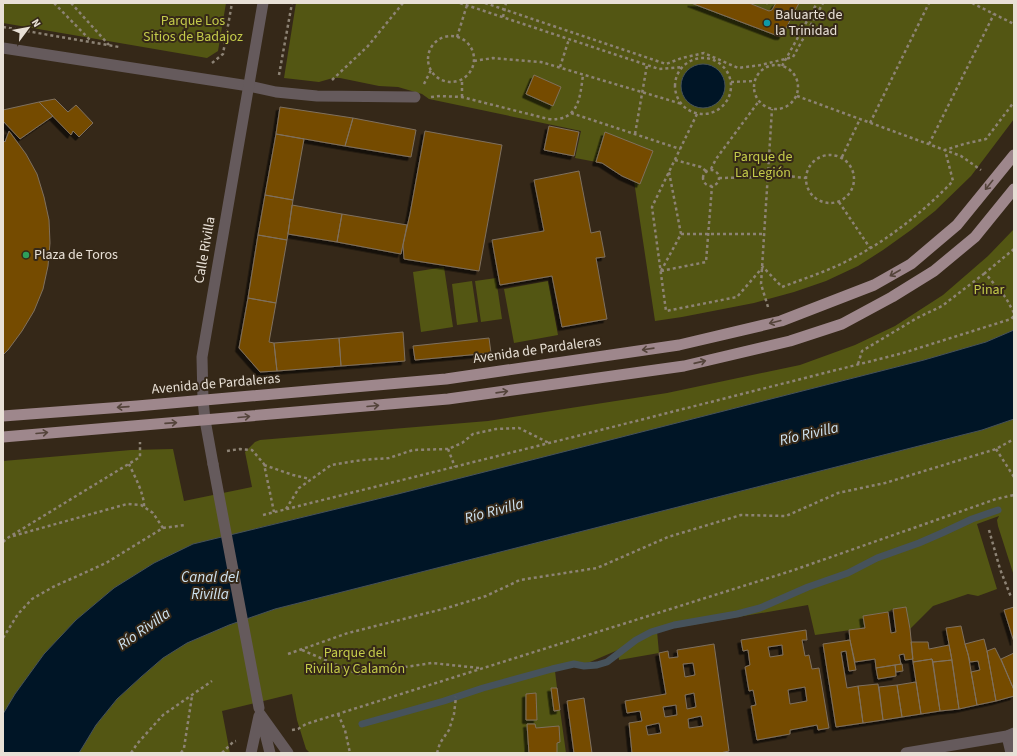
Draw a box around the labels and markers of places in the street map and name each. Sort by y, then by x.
place label: Baluarte de la Trinidad [775,5,842,41]
marker: Baluarte de la Trinidad [762,18,772,28]
place label: Plaza de Toros [34,245,118,265]
marker: Plaza de Toros [21,250,31,260]

